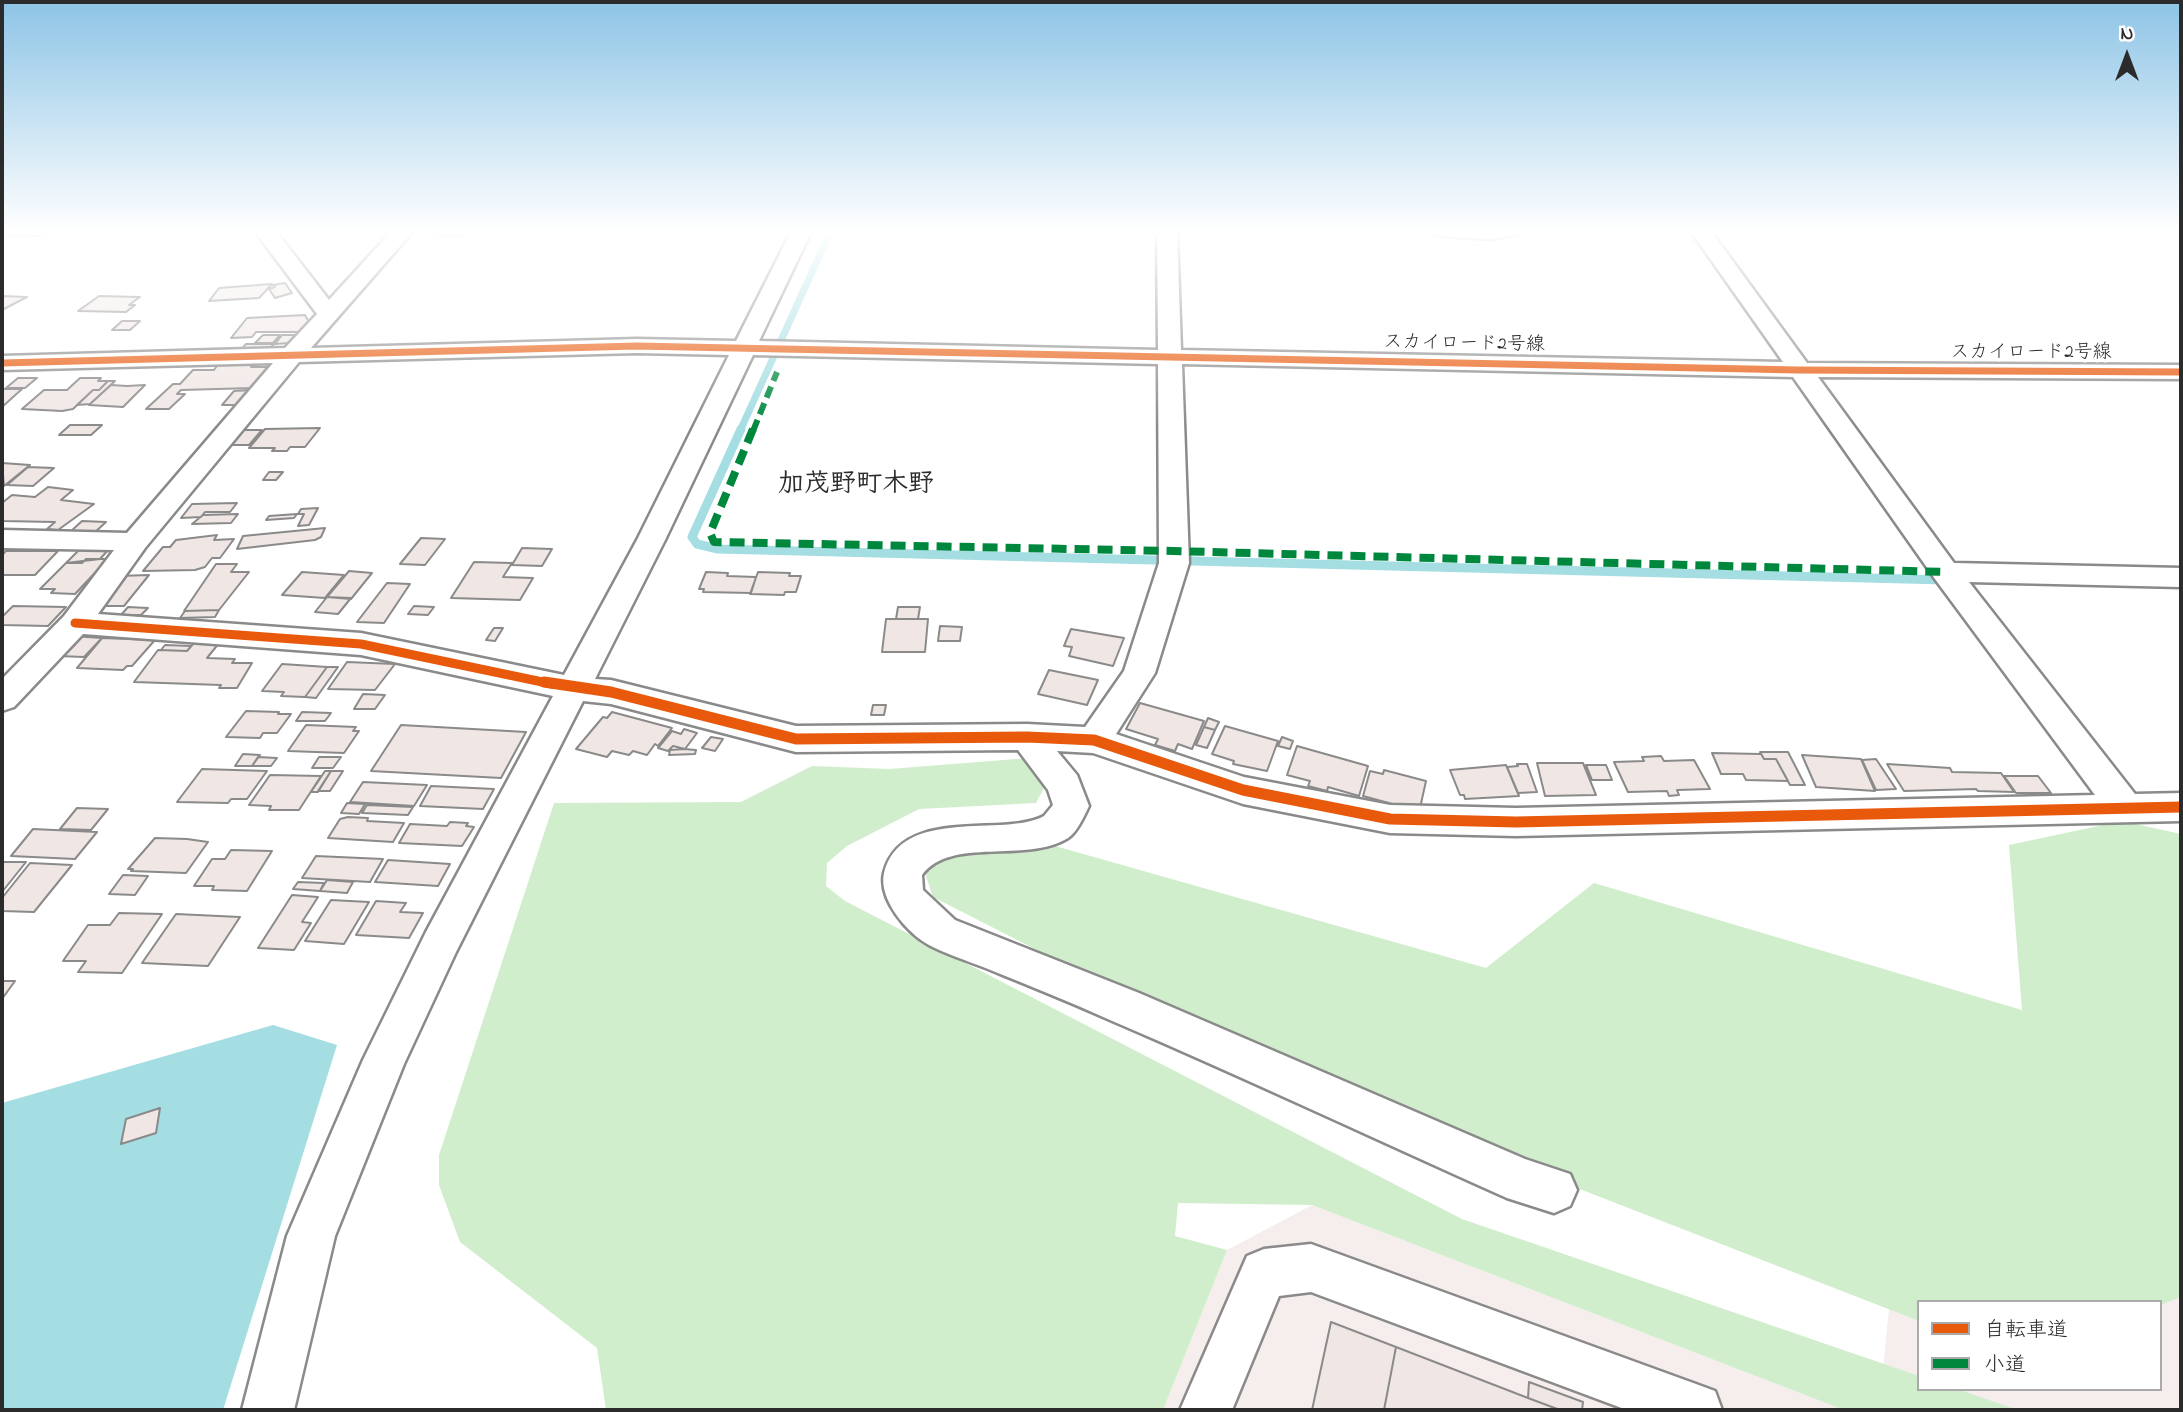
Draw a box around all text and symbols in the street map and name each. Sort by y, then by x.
north arrow [2092,21,2162,91]
text: N [2121,21,2133,48]
street label: スカイロード2号線 [1383,332,1545,358]
street label: スカイロード2号線 [1950,343,2112,365]
district label: 加茂野町木野 [778,471,934,503]
legend [1917,1300,2162,1391]
text: 自転車道 [1984,1316,2068,1346]
text: 小道 [1984,1351,2026,1381]

